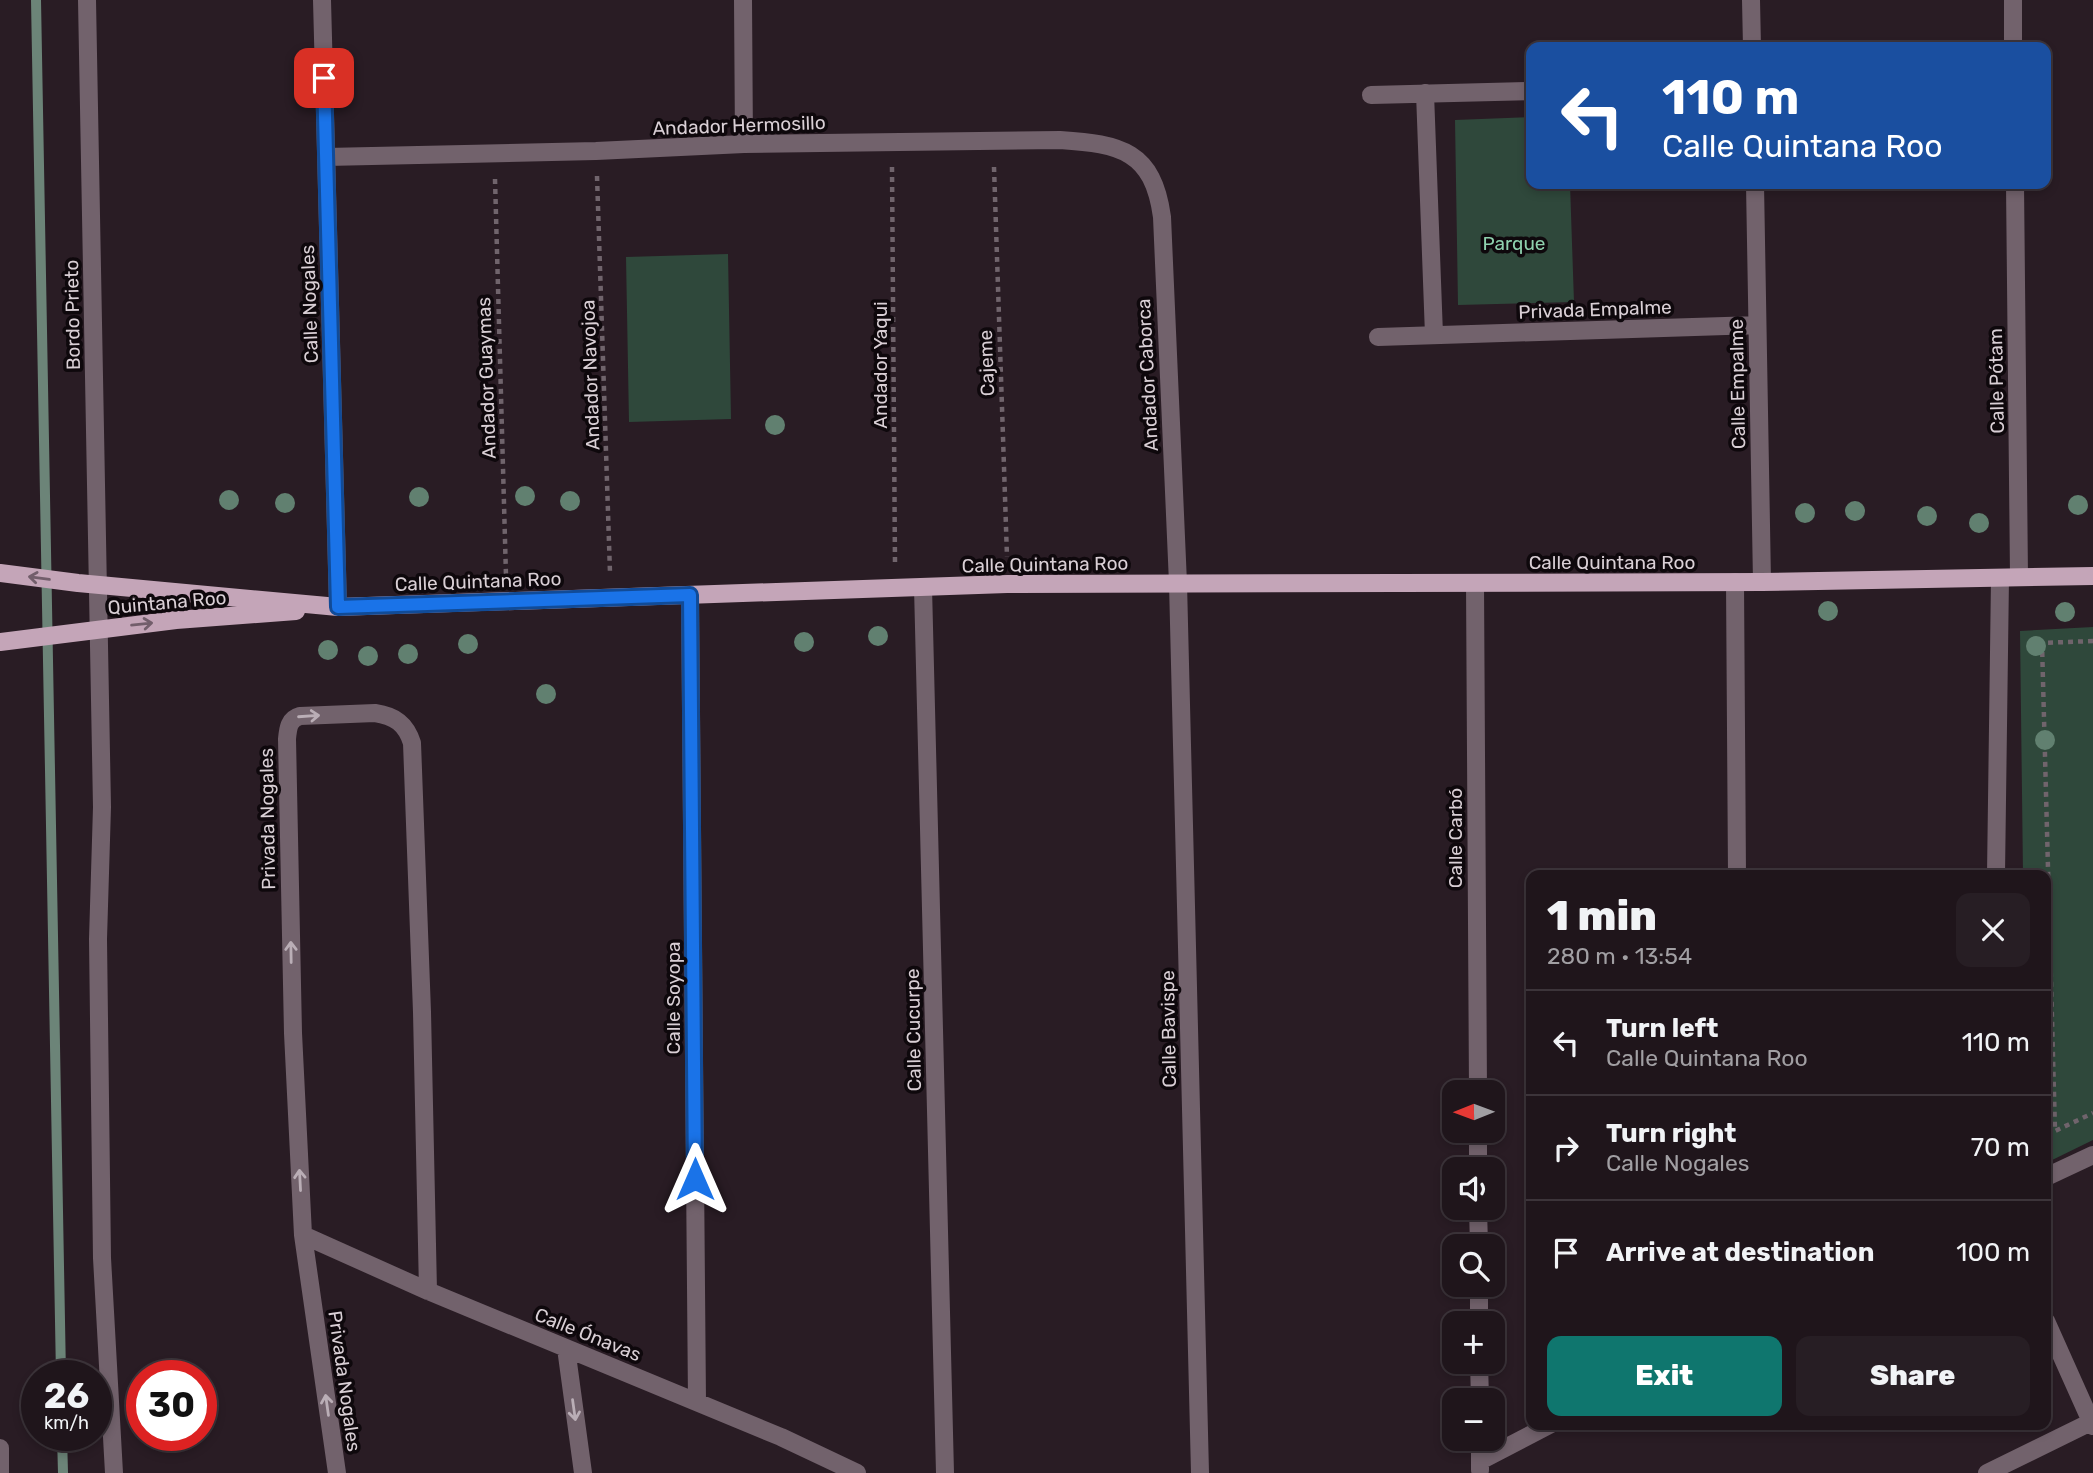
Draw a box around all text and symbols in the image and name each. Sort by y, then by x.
pin [294,48,354,108]
icon: arrive [305,59,343,97]
text: 110 m [1662,68,1799,126]
icon: left [1547,70,1638,161]
street label: Andador Hermosillo [652,111,826,140]
text: Calle Quintana Roo [1662,127,1943,165]
park label: Parque [1483,232,1545,255]
street label: Calle Nogales [296,244,323,364]
street label: Bordo Prieto [60,260,85,370]
street label: Privada Empalme [1518,295,1672,324]
street label: Andador Guaymas [472,297,501,459]
street label: Andador Caborca [1132,298,1163,452]
street label: Andador Navojoa [576,299,605,451]
street label: Andador Yaqui [869,301,892,429]
street label: Calle Empalme [1725,319,1750,449]
street label: Calle Pótam [1984,328,2009,434]
street label: Cajeme [974,329,999,397]
street label: Calle Quintana Roo [1529,551,1695,574]
street label: Calle Quintana Roo [961,552,1129,577]
street label: Calle Quintana Roo [394,567,562,596]
one-way arrow [28,572,51,585]
street label: Quintana Roo [107,586,227,619]
one-way arrow [130,618,153,631]
one-way arrow [297,709,320,722]
street label: Privada Nogales [255,748,280,890]
street label: Calle Carbó [1444,788,1467,888]
text: 1 min [1547,891,1657,941]
button: close [1956,893,2030,967]
one-way arrow [285,941,298,964]
street label: Calle Soyopa [662,942,685,1054]
text: 280 m · 13:54 [1547,942,1692,970]
street label: Calle Cucurpe [901,968,926,1092]
street label: Calle Bavispe [1156,970,1181,1088]
text: Turn left [1606,1013,1718,1044]
icon: left [1547,1024,1585,1062]
text: 110 m [1962,1027,2030,1058]
text: Calle Quintana Roo [1606,1044,1808,1072]
north arrow [1442,1080,1505,1143]
map controls [1442,1080,1505,1451]
text: Turn right [1606,1118,1736,1149]
icon: right [1547,1129,1585,1167]
text: 70 m [1971,1132,2030,1163]
position arrow [658,1142,732,1216]
text: Calle Nogales [1606,1149,1750,1177]
button: sound [1442,1157,1505,1220]
one-way arrow [294,1169,307,1192]
button: search [1442,1234,1505,1297]
icon: arrive [1547,1234,1585,1272]
text: Arrive at destination [1606,1237,1874,1268]
text: 100 m [1956,1237,2030,1268]
street label: Calle Ónavas [531,1303,644,1366]
street label: Privada Nogales [323,1309,366,1453]
button: + [1442,1311,1505,1374]
button: Exit [1547,1336,1782,1416]
button: Share [1796,1336,2030,1416]
speed limit sign: 30 [126,1360,217,1451]
text: 26 [44,1375,89,1417]
button: − [1442,1388,1505,1451]
one-way arrow [321,1395,334,1417]
one-way arrow [568,1398,581,1421]
text: km/h [44,1412,89,1434]

